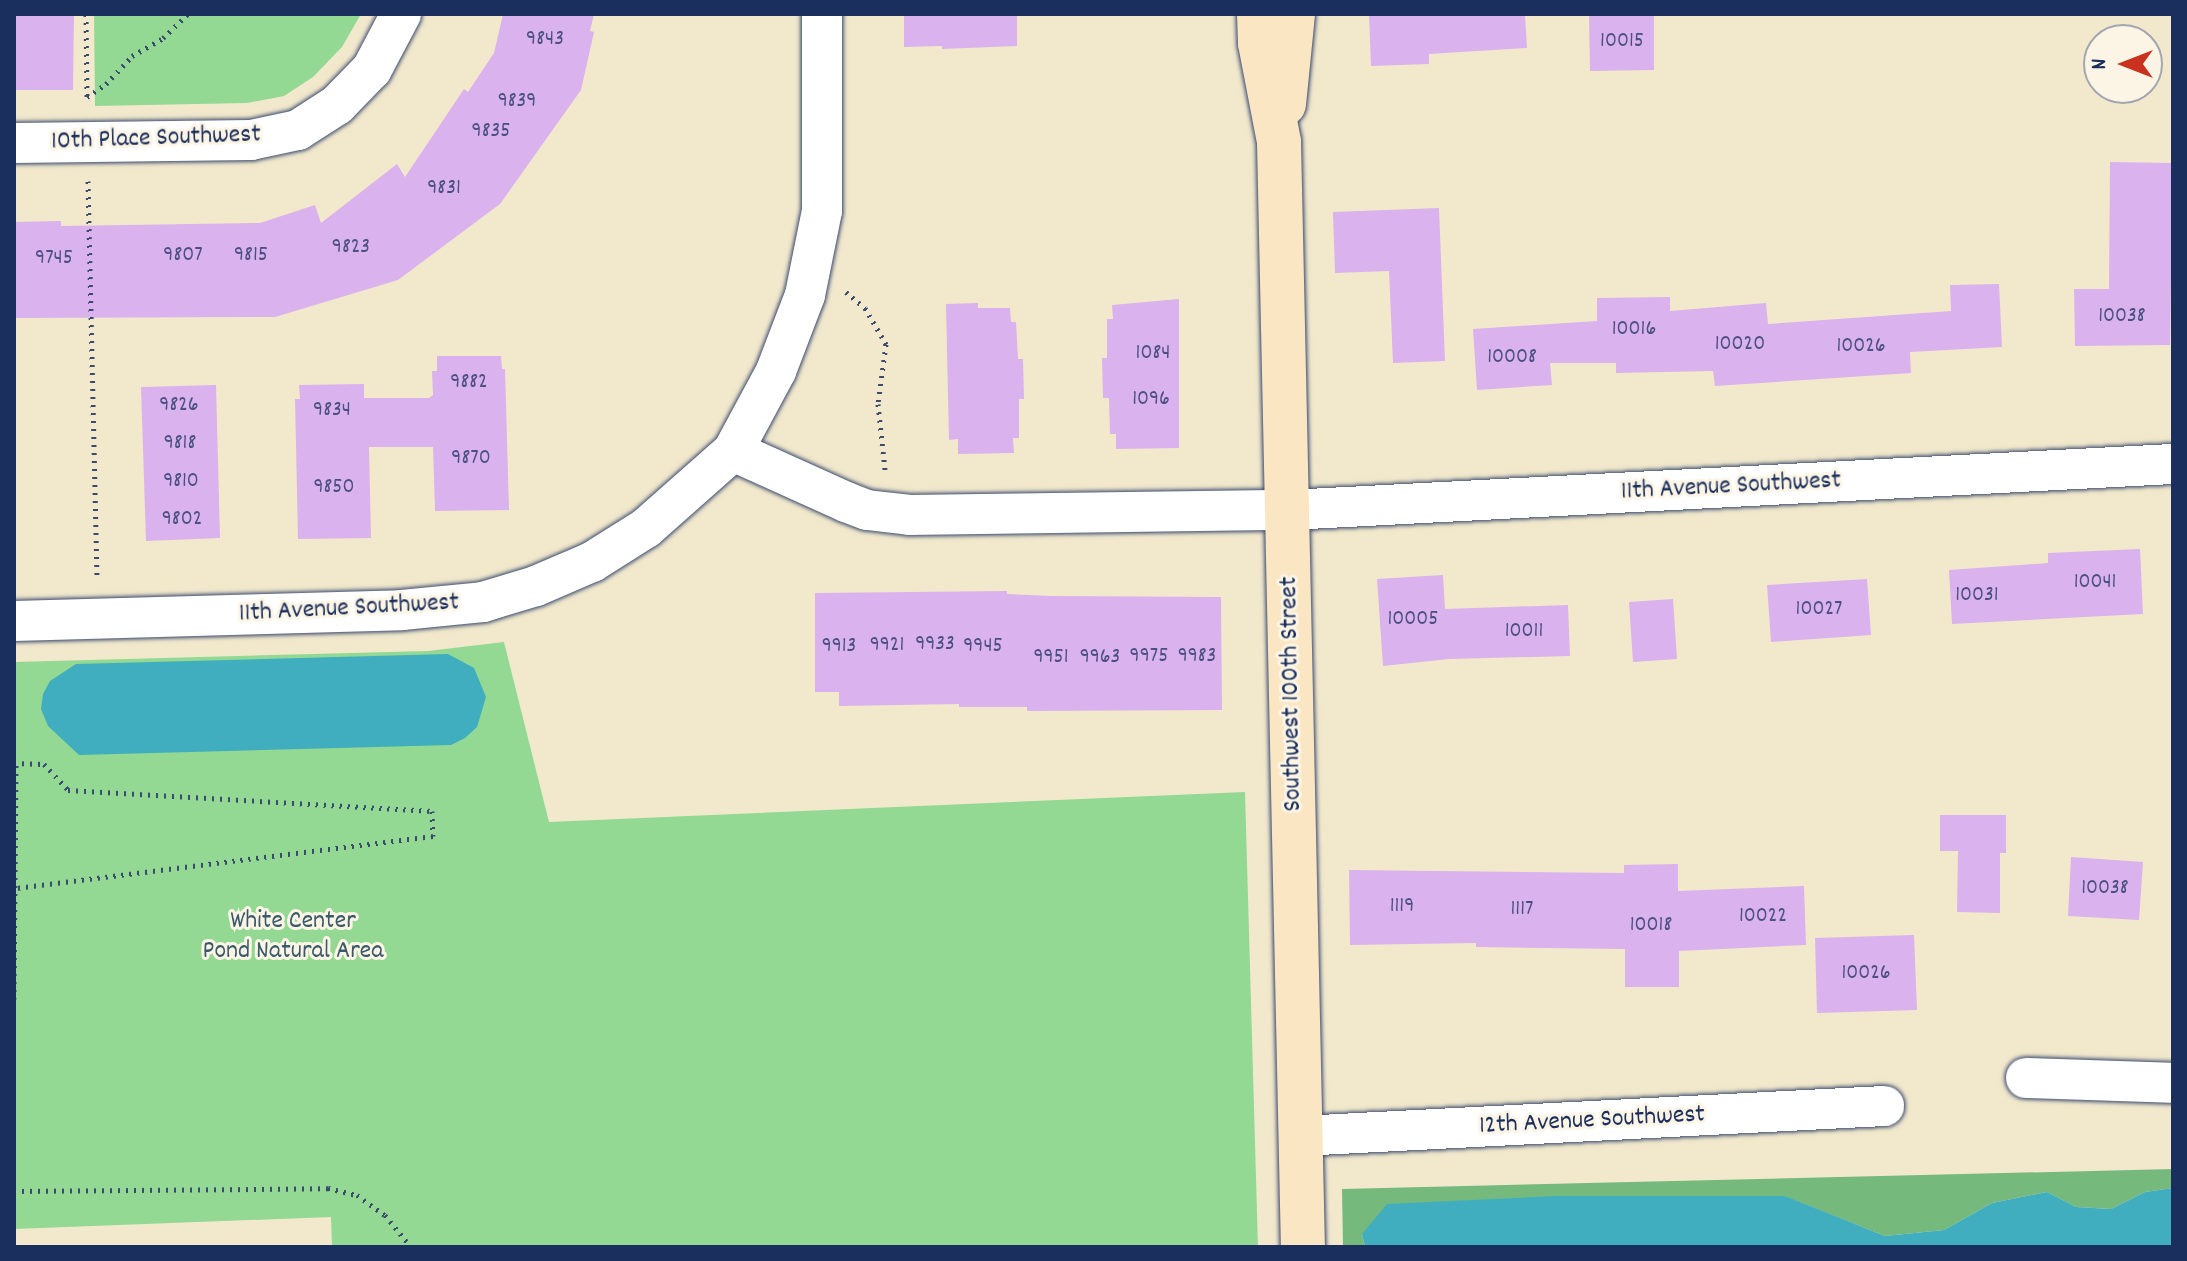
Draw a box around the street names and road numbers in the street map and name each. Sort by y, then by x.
street label: 10th Place Southwest [51,120,261,158]
street label: 11th Avenue Southwest [1620,466,1842,508]
street label: Southwest 100th Street [1274,576,1310,812]
street label: 11th Avenue Southwest [238,588,460,630]
street label: 12th Avenue Southwest [1478,1100,1706,1142]

